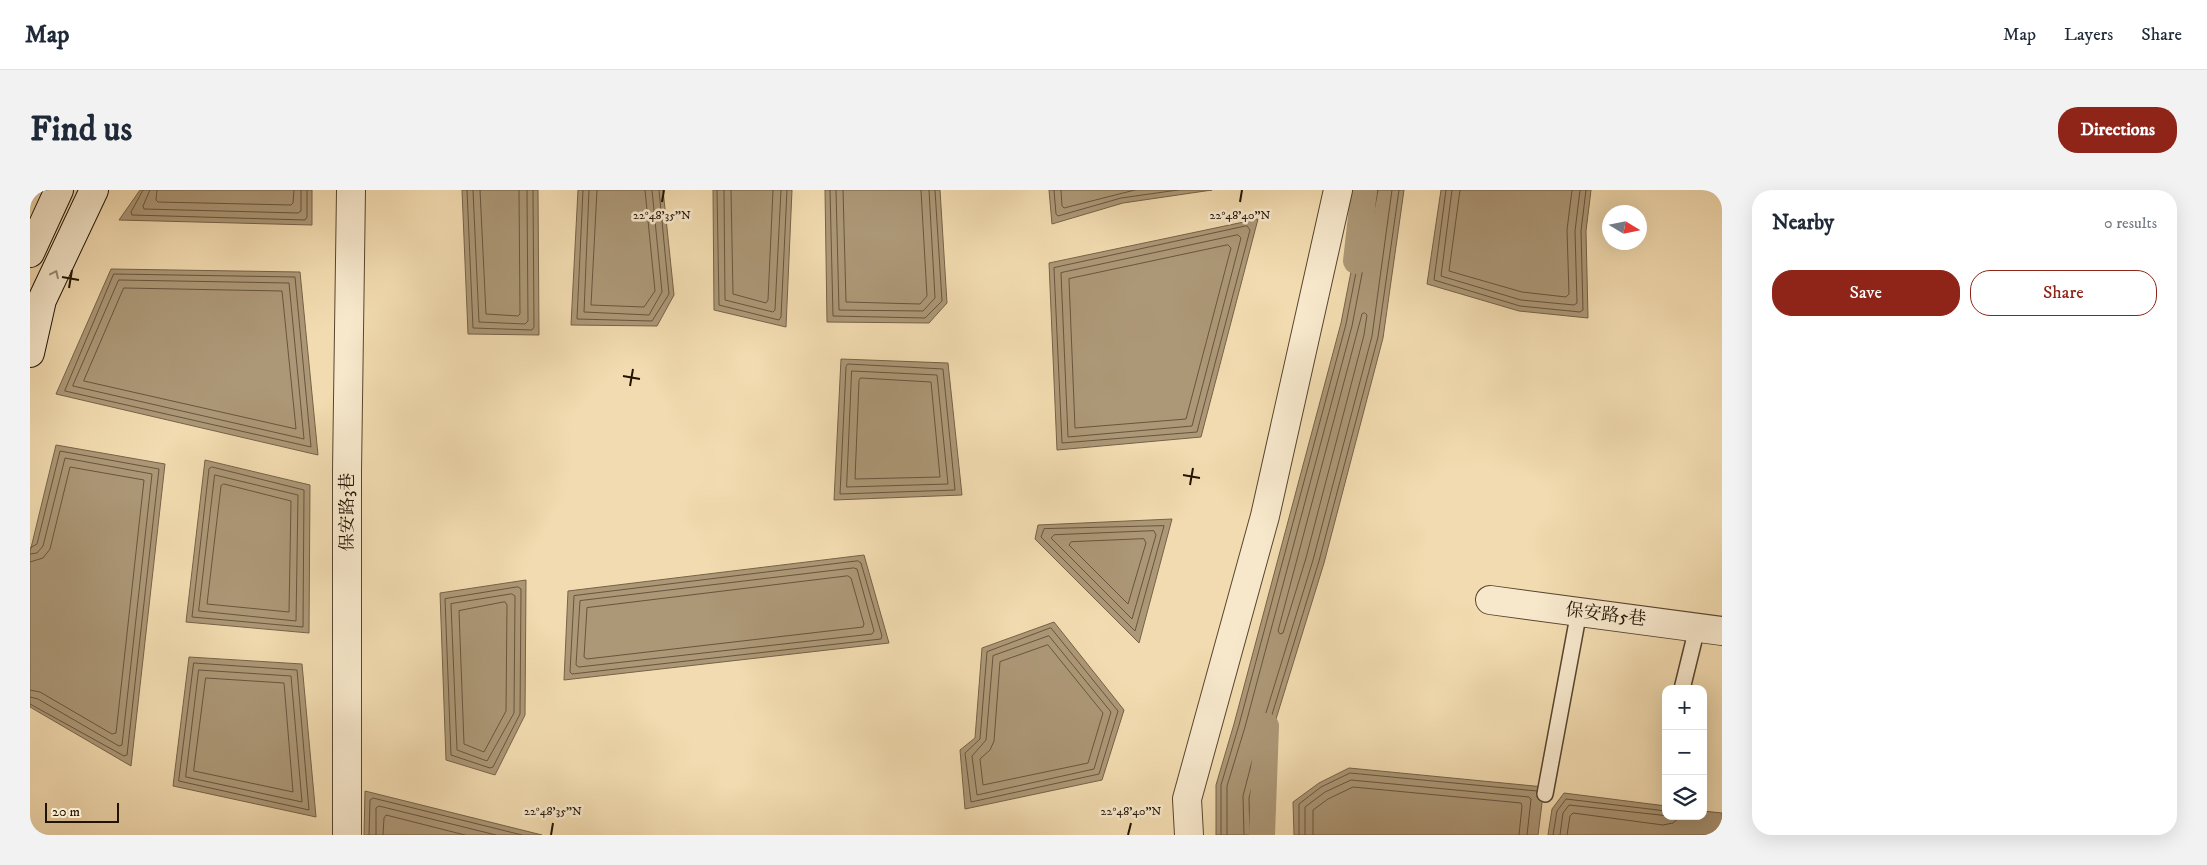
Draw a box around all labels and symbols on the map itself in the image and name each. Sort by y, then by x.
north arrow [1602,205,1647,250]
text: 22°48'35"N [633,208,691,223]
text: 22°48'40"N [1210,208,1271,223]
one-way arrow [48,270,59,279]
street label: 保安路3巷 [337,473,359,551]
street label: 保安路5巷 [1564,599,1647,631]
scale bar [45,800,119,823]
text: 22°48'35"N [524,804,582,819]
text: 22°48'40"N [1101,804,1162,819]

